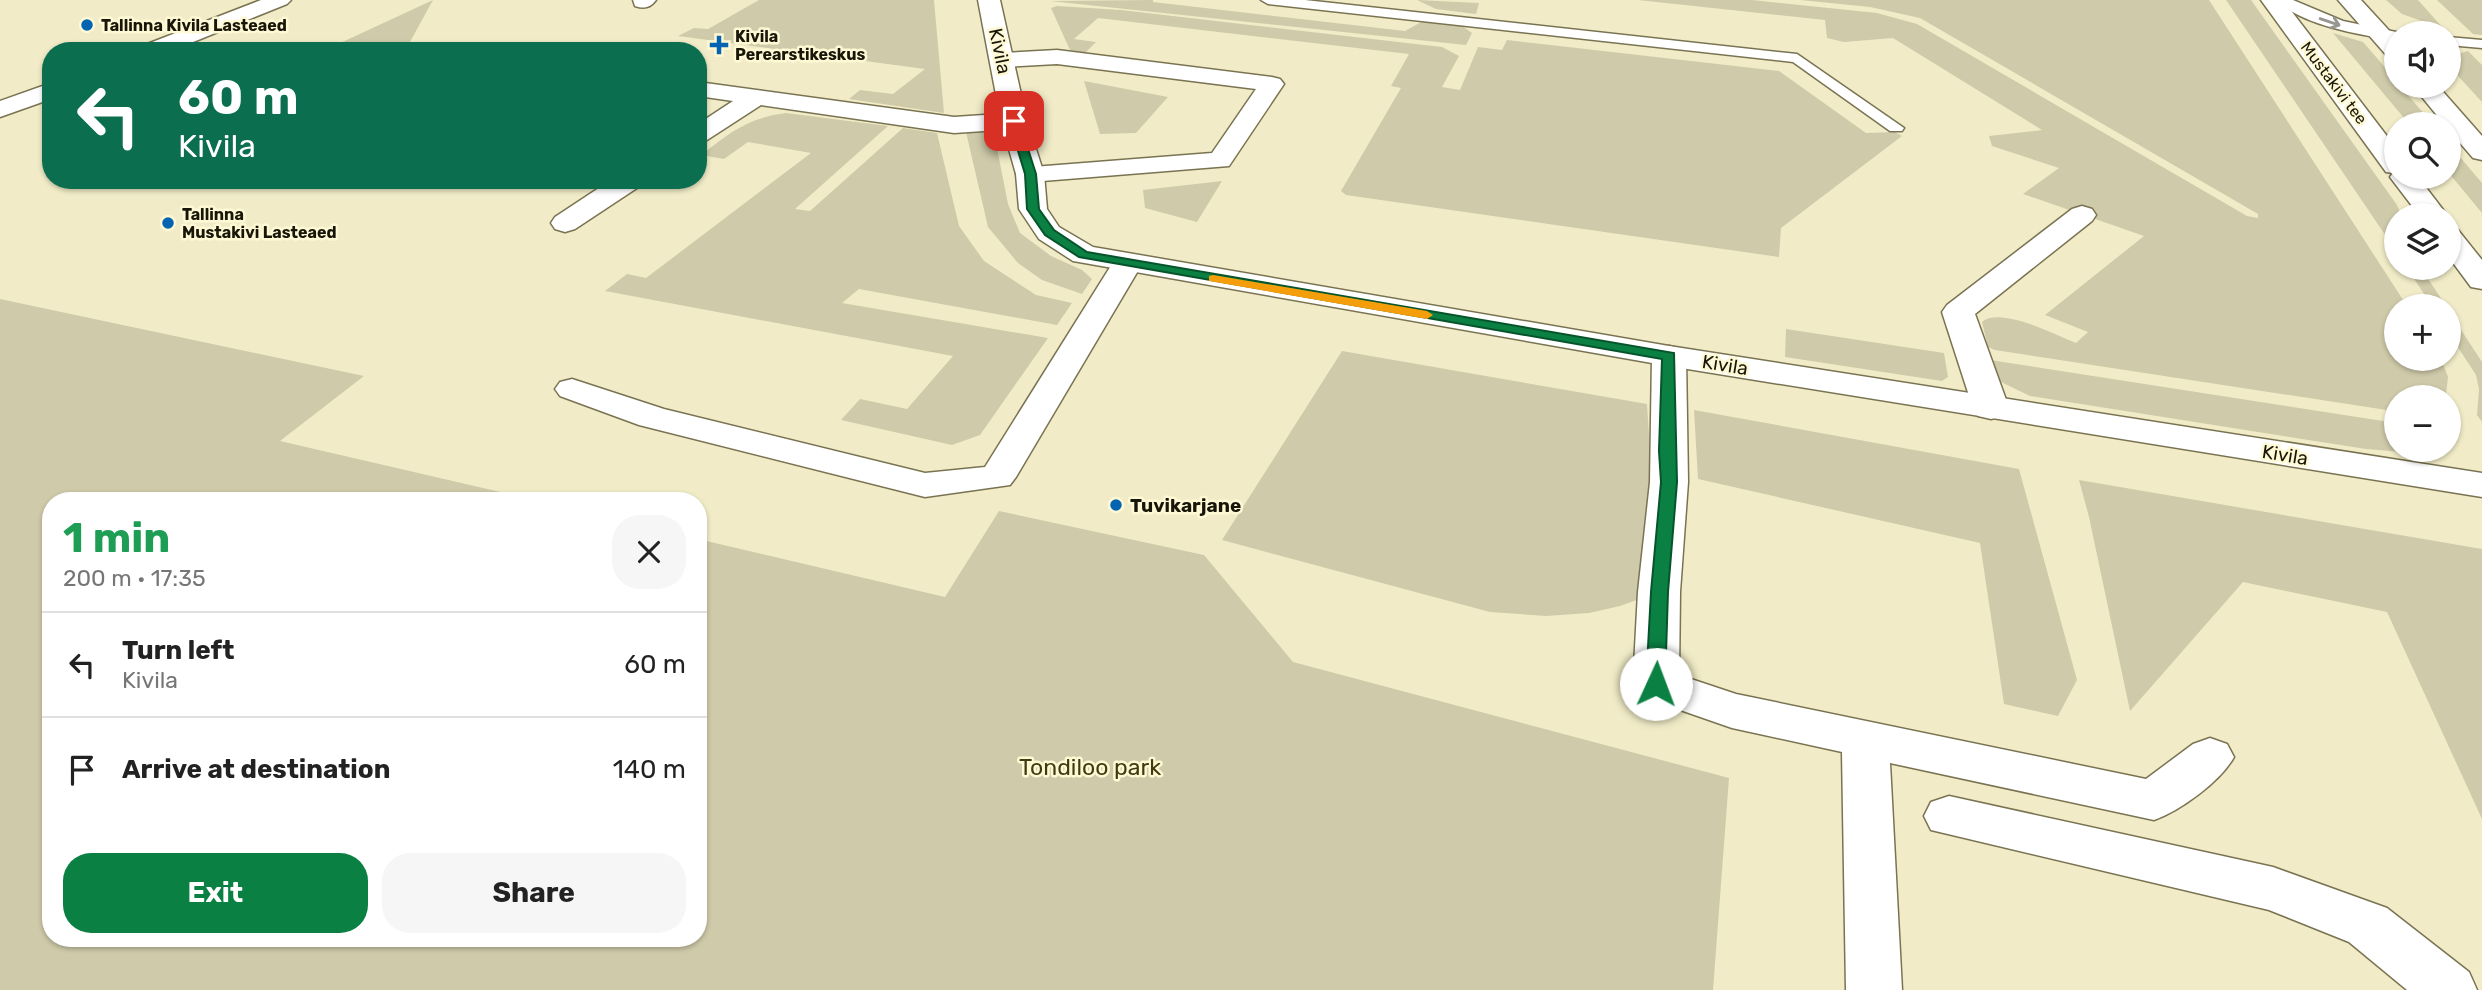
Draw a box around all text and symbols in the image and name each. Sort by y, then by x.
place label: Tallinna Kivila Lasteaed [101,16,287,35]
one-way arrow [2319,16,2341,29]
marker: Tallinna Kivila Lasteaed [79,17,95,33]
map controls [2384,21,2461,462]
button: sound [2384,21,2461,98]
street label: Kivila [984,26,1016,76]
place label: Kivila Perearstikeskus [735,27,865,64]
marker: Kivila Perearstikeskus [709,35,729,55]
street label: Mustakivi tee [2297,38,2371,128]
text: 60 m [178,68,299,126]
icon: left [63,70,154,161]
pin [984,91,1044,151]
icon: arrive [995,102,1033,140]
button: search [2384,112,2461,189]
text: Kivila [178,127,256,165]
button: layers [2384,203,2461,280]
place label: Tallinna Mustakivi Lasteaed [182,205,336,242]
marker: Tallinna Mustakivi Lasteaed [160,215,176,231]
button: + [2384,294,2461,371]
street label: Kivila [1700,350,1750,380]
button: − [2384,385,2461,462]
street label: Kivila [2260,440,2310,470]
place label: Tuvikarjane [1130,494,1241,517]
marker: Tuvikarjane [1108,497,1124,513]
text: 1 min [63,513,170,563]
button: close [612,515,686,589]
text: 200 m · 17:35 [63,564,206,592]
text: Turn left [122,635,234,666]
icon: left [63,646,101,684]
position arrow [1619,647,1693,721]
text: 60 m [624,649,686,680]
text: Kivila [122,666,178,694]
icon: arrive [63,751,101,789]
park label: Tondiloo park [1019,753,1161,781]
text: Arrive at destination [122,754,390,785]
text: 140 m [613,754,686,785]
button: Exit [63,853,368,933]
button: Share [382,853,686,933]

